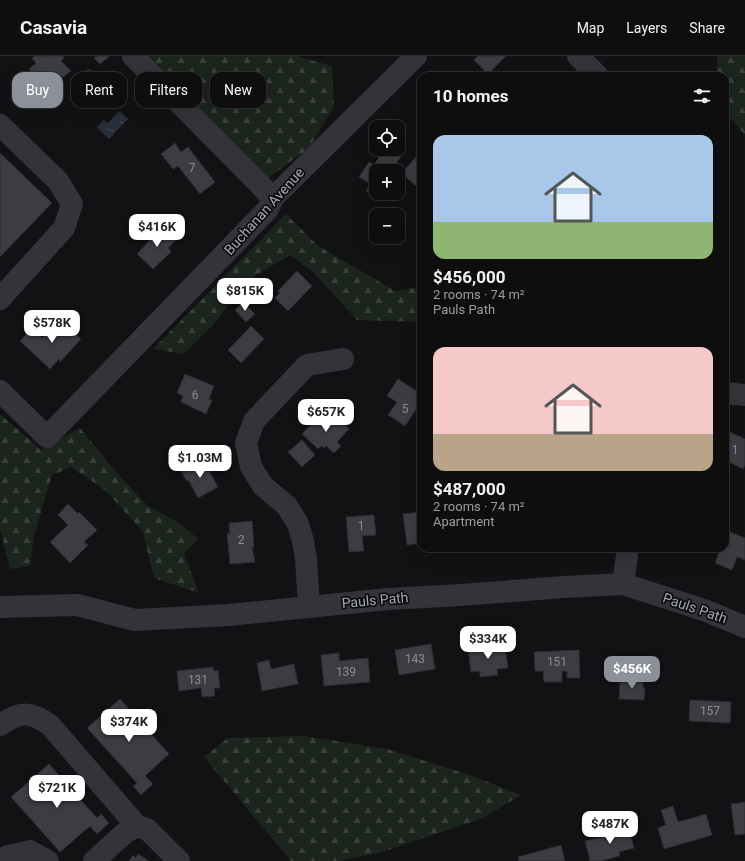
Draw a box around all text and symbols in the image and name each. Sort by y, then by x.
text: Casavia [20,16,87,39]
text: Map [577,20,604,36]
text: Layers [626,20,667,36]
text: Share [689,20,725,36]
chip: Buy [12,72,63,108]
chip: Rent [71,72,127,108]
chip: Filters [135,72,202,108]
chip: New [210,72,266,108]
icon: filters [691,85,713,107]
text: 10 homes [433,86,509,106]
map controls [369,120,405,244]
button: locate [369,120,405,156]
house number: 7 [189,161,196,175]
icon: home [537,161,609,233]
street label: Buchanan Avenue [221,164,307,258]
button: + [369,164,405,200]
button: − [369,208,405,244]
pin: $416K [129,214,185,248]
text: $416K [138,219,176,234]
text: $456,000 [433,267,505,287]
pin: $815K [217,278,273,312]
text: $815K [226,283,264,298]
text: 2 rooms · 74 m² [433,287,525,302]
text: Pauls Path [433,302,495,317]
pin: $578K [24,310,80,344]
text: $578K [33,315,71,330]
icon: home [537,373,609,445]
house number: 6 [192,388,199,402]
pin: $657K [298,399,354,433]
house number: 5 [402,402,409,416]
text: $657K [307,404,345,419]
house number: 1 [732,443,738,457]
pin: $1.03M [167,445,233,479]
text: $1.03M [178,450,223,465]
text: $487,000 [433,479,505,499]
text: 2 rooms · 74 m² [433,499,525,514]
text: Apartment [433,514,495,529]
house number: 1 [358,519,364,533]
house number: 2 [238,533,245,547]
street label: Pauls Path [341,589,409,611]
street label: Pauls Path [661,590,729,626]
pin: $334K [460,626,516,660]
text: $334K [469,631,507,646]
house number: 143 [405,652,425,666]
house number: 151 [547,655,567,669]
pin: $456K [604,656,660,690]
text: $456K [613,661,651,676]
house number: 139 [336,665,356,679]
house number: 131 [188,673,208,687]
house number: 157 [700,704,720,718]
pin: $374K [101,709,157,743]
text: $374K [110,714,148,729]
pin: $721K [29,775,85,809]
text: $721K [38,780,76,795]
pin: $487K [582,811,638,845]
text: $487K [591,816,629,831]

